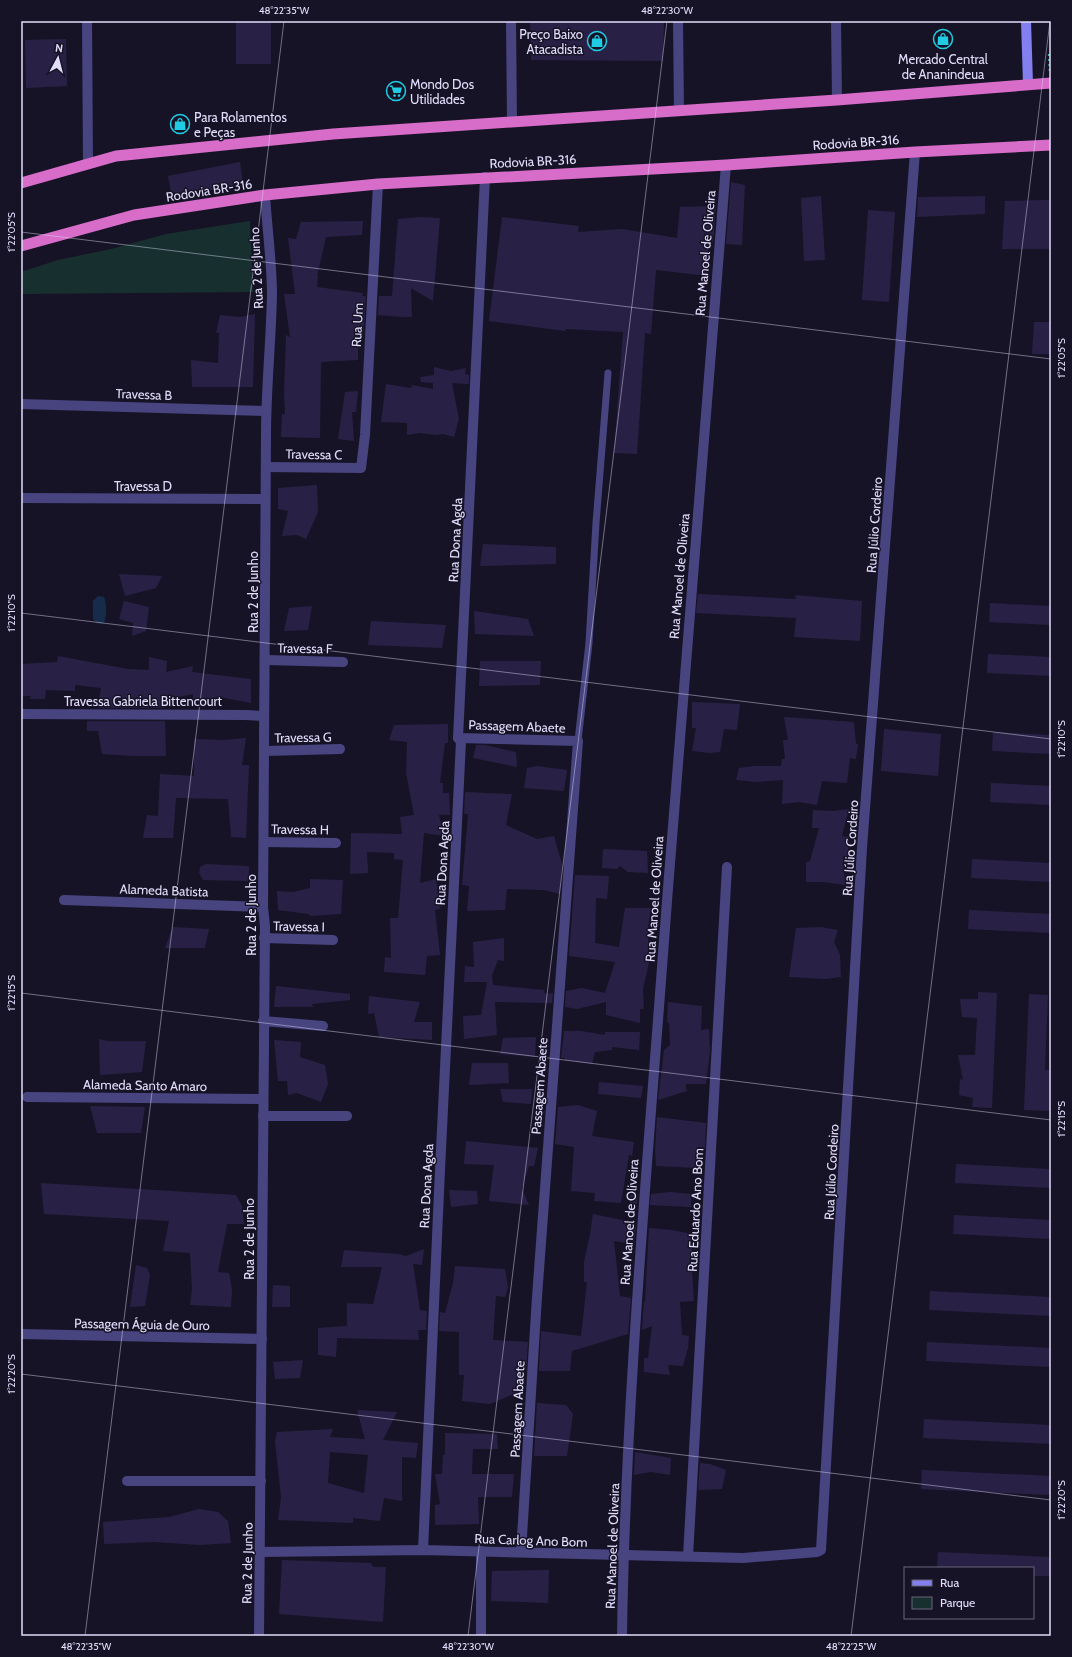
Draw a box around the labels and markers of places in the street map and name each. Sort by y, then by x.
place label: Preço Baixo Atacadista [519,26,584,57]
shop icon: Mercado Central de Ananindeua [932,28,954,50]
shop icon: Preço Baixo Atacadista [586,30,608,52]
place label: Mercado Central de Ananindeua [898,51,988,82]
place label: Mondo Dos Utilidades [410,76,475,107]
supermarket icon: Mondo Dos Utilidades [385,80,407,102]
place label: Para Rolamentos e Peças [194,109,287,140]
shop icon: Para Rolamentos e Peças [169,113,191,135]

